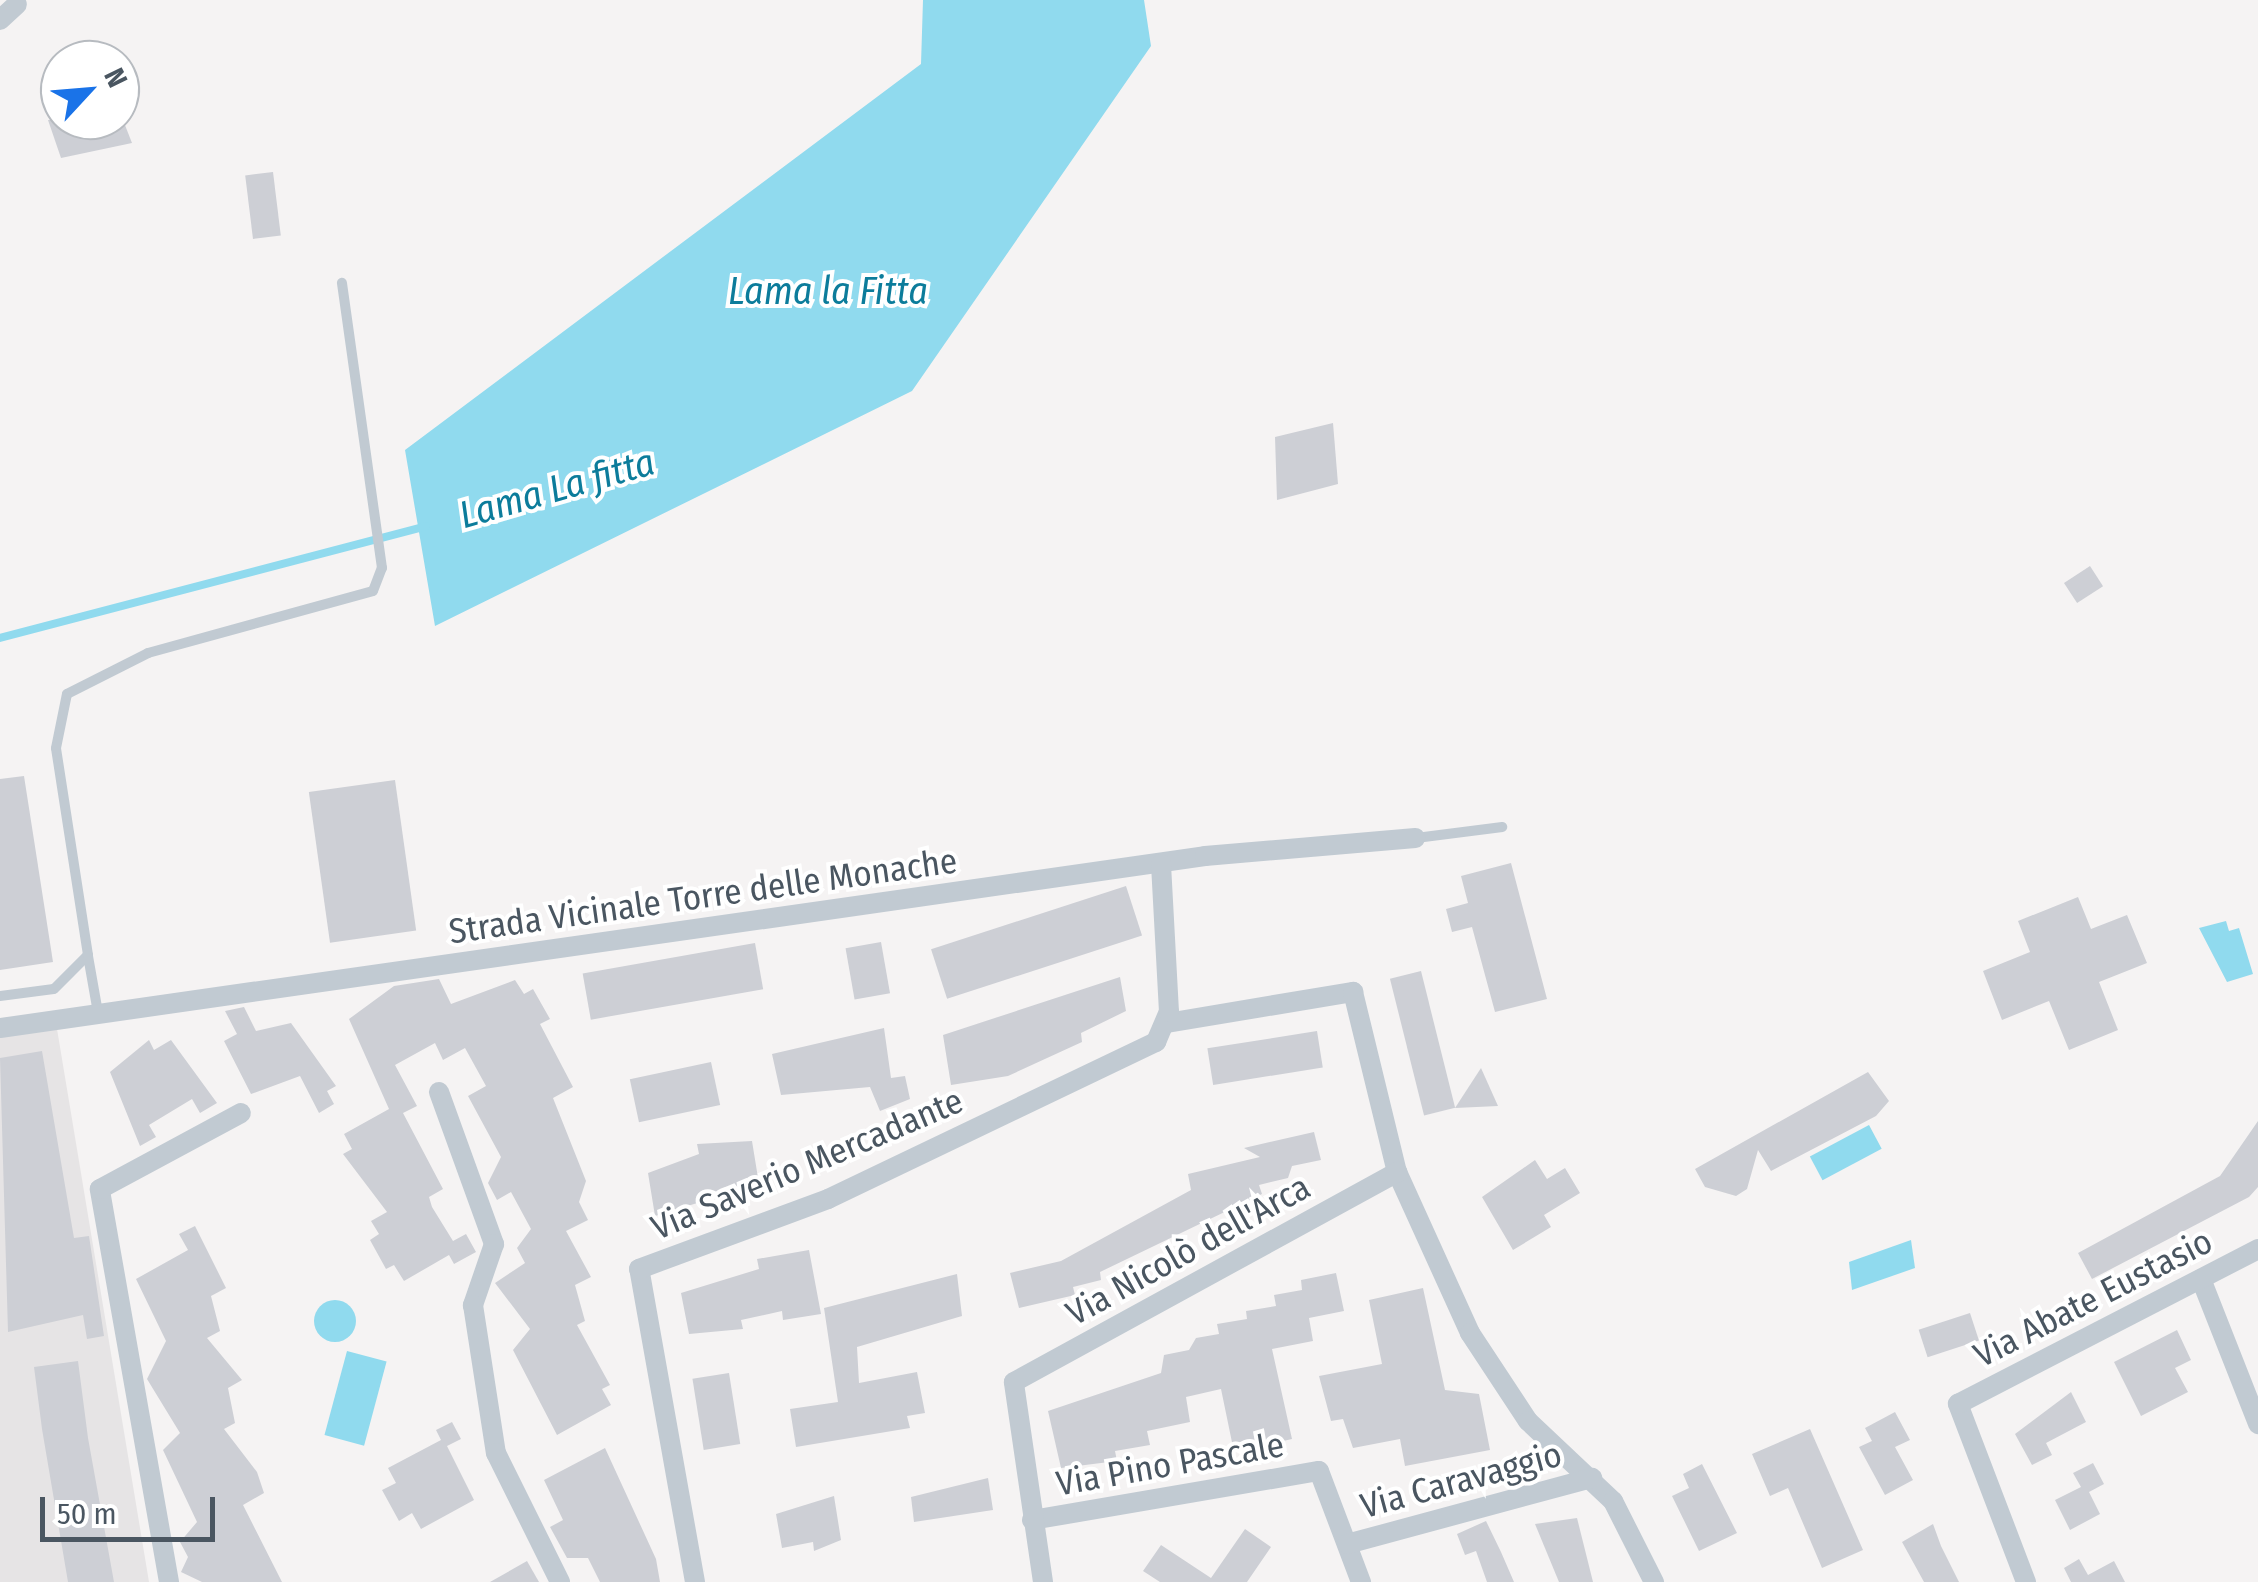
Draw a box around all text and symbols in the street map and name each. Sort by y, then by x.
north arrow [40,40,140,140]
text: N [97,63,134,92]
water label: Lama la Fitta [728,269,928,315]
water label: Lama La fitta [454,439,660,539]
street label: Strada Vicinale Torre delle Monache [446,840,960,952]
street label: Via Saverio Mercadante [645,1079,969,1249]
street label: Via Nicolò dell'Arca [1059,1166,1317,1334]
street label: Via Abate Eustasio [1967,1220,2219,1376]
street label: Via Pino Pascale [1053,1423,1287,1505]
street label: Via Caravaggio [1356,1433,1566,1527]
scale bar [45,1477,220,1539]
text: 50 m [57,1496,117,1532]

